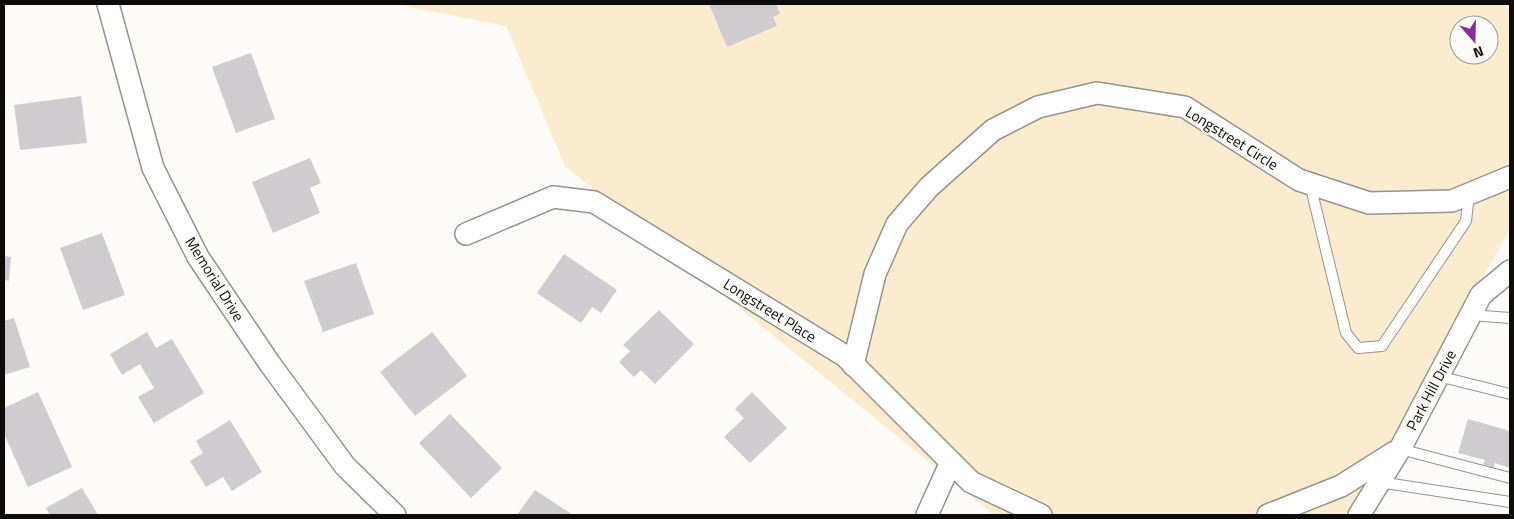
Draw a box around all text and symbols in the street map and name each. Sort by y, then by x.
north arrow [1449,15,1499,65]
text: N [1470,41,1487,64]
street label: Longstreet Circle [1181,100,1283,176]
street label: Memorial Drive [180,232,250,326]
street label: Longstreet Place [719,272,821,348]
street label: Park Hill Drive [1400,346,1462,434]

